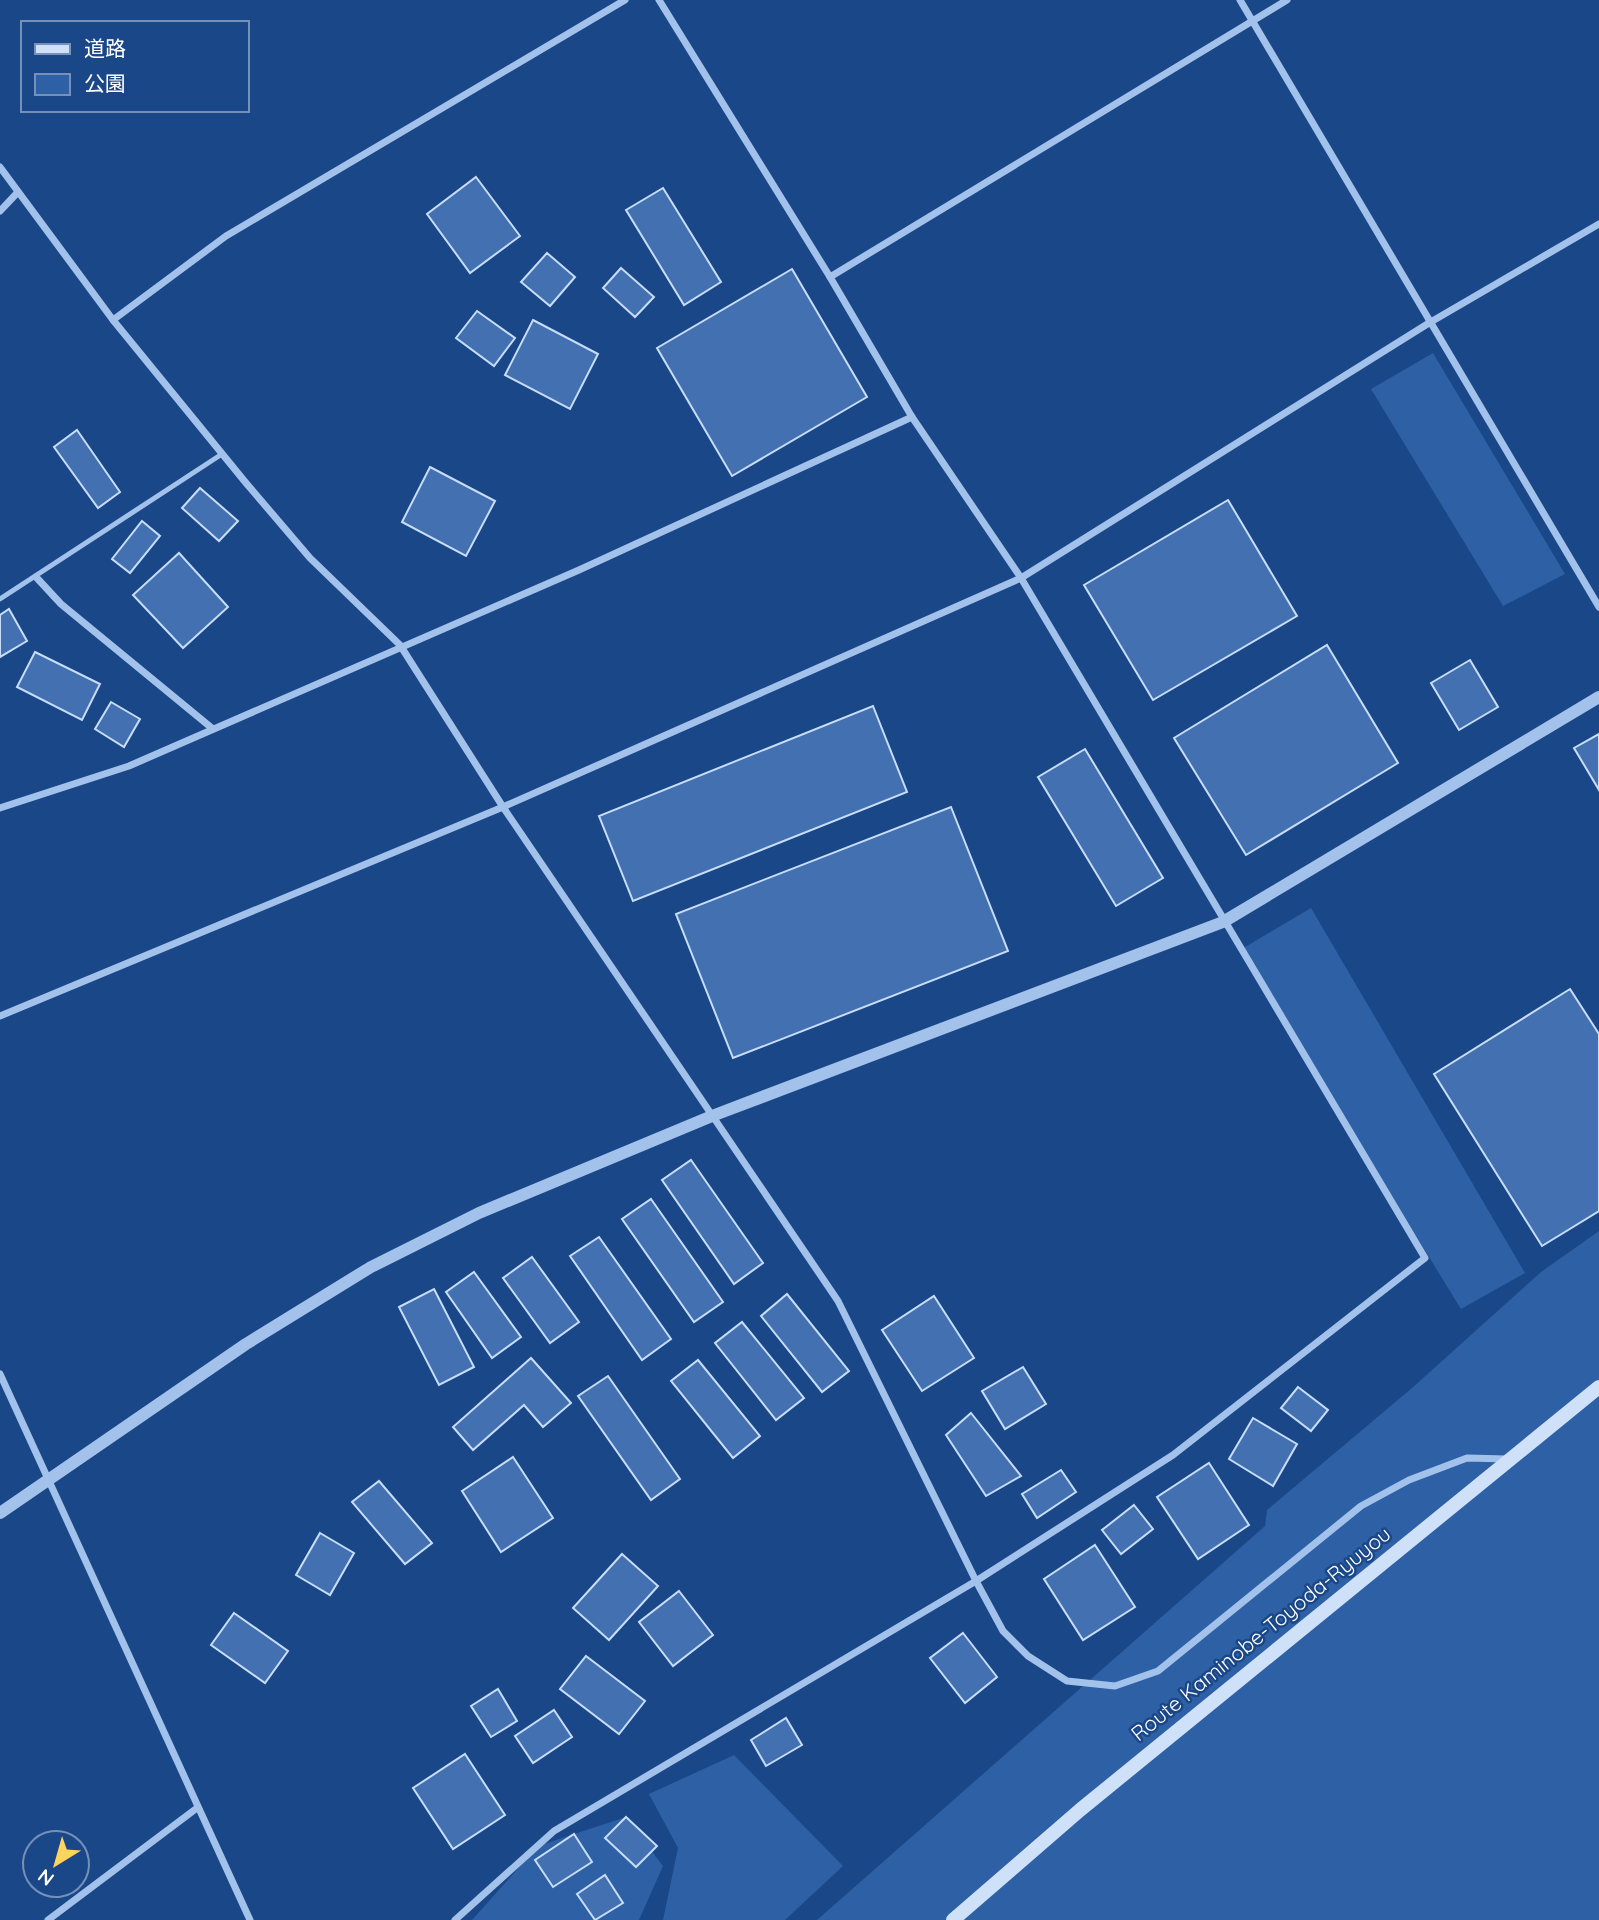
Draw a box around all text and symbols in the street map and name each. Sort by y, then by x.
legend [21,21,248,112]
text: 道路 [84,35,126,61]
text: 公園 [84,70,126,96]
street label: Route Kaminobe-Toyoda-Ryuyou [1125,1520,1396,1746]
north arrow [21,1829,91,1899]
text: N [33,1864,59,1891]

